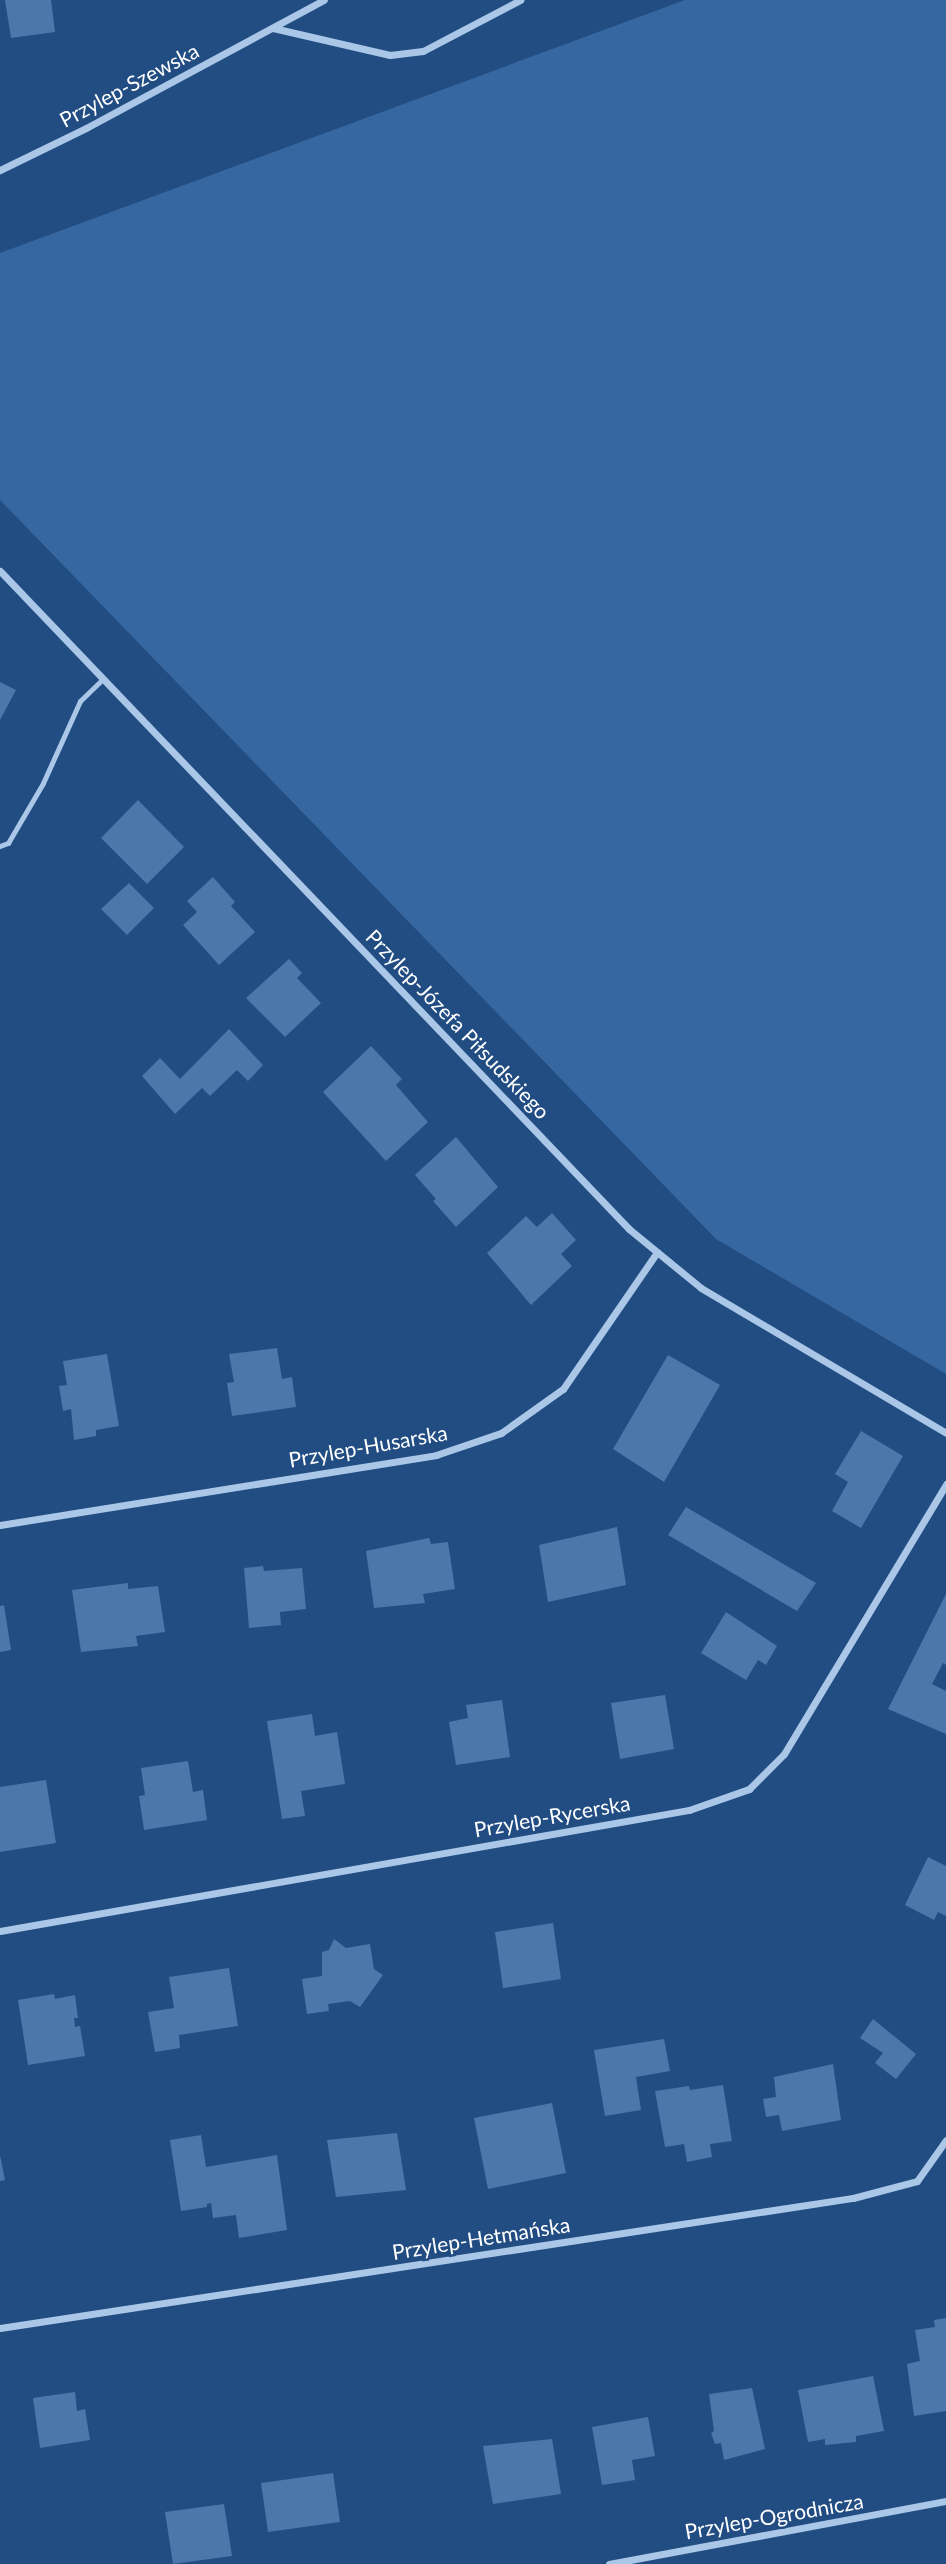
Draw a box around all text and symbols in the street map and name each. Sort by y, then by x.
street label: Przylep-Szewska [55,38,203,132]
street label: Przylep-Józefa Piłsudskiego [361,924,555,1124]
street label: Przylep-Husarska [287,1420,449,1472]
street label: Przylep-Rycerska [472,1790,632,1842]
street label: Przylep-Hetmańska [390,2211,572,2265]
street label: Przylep-Ogrodnicza [683,2488,865,2544]

